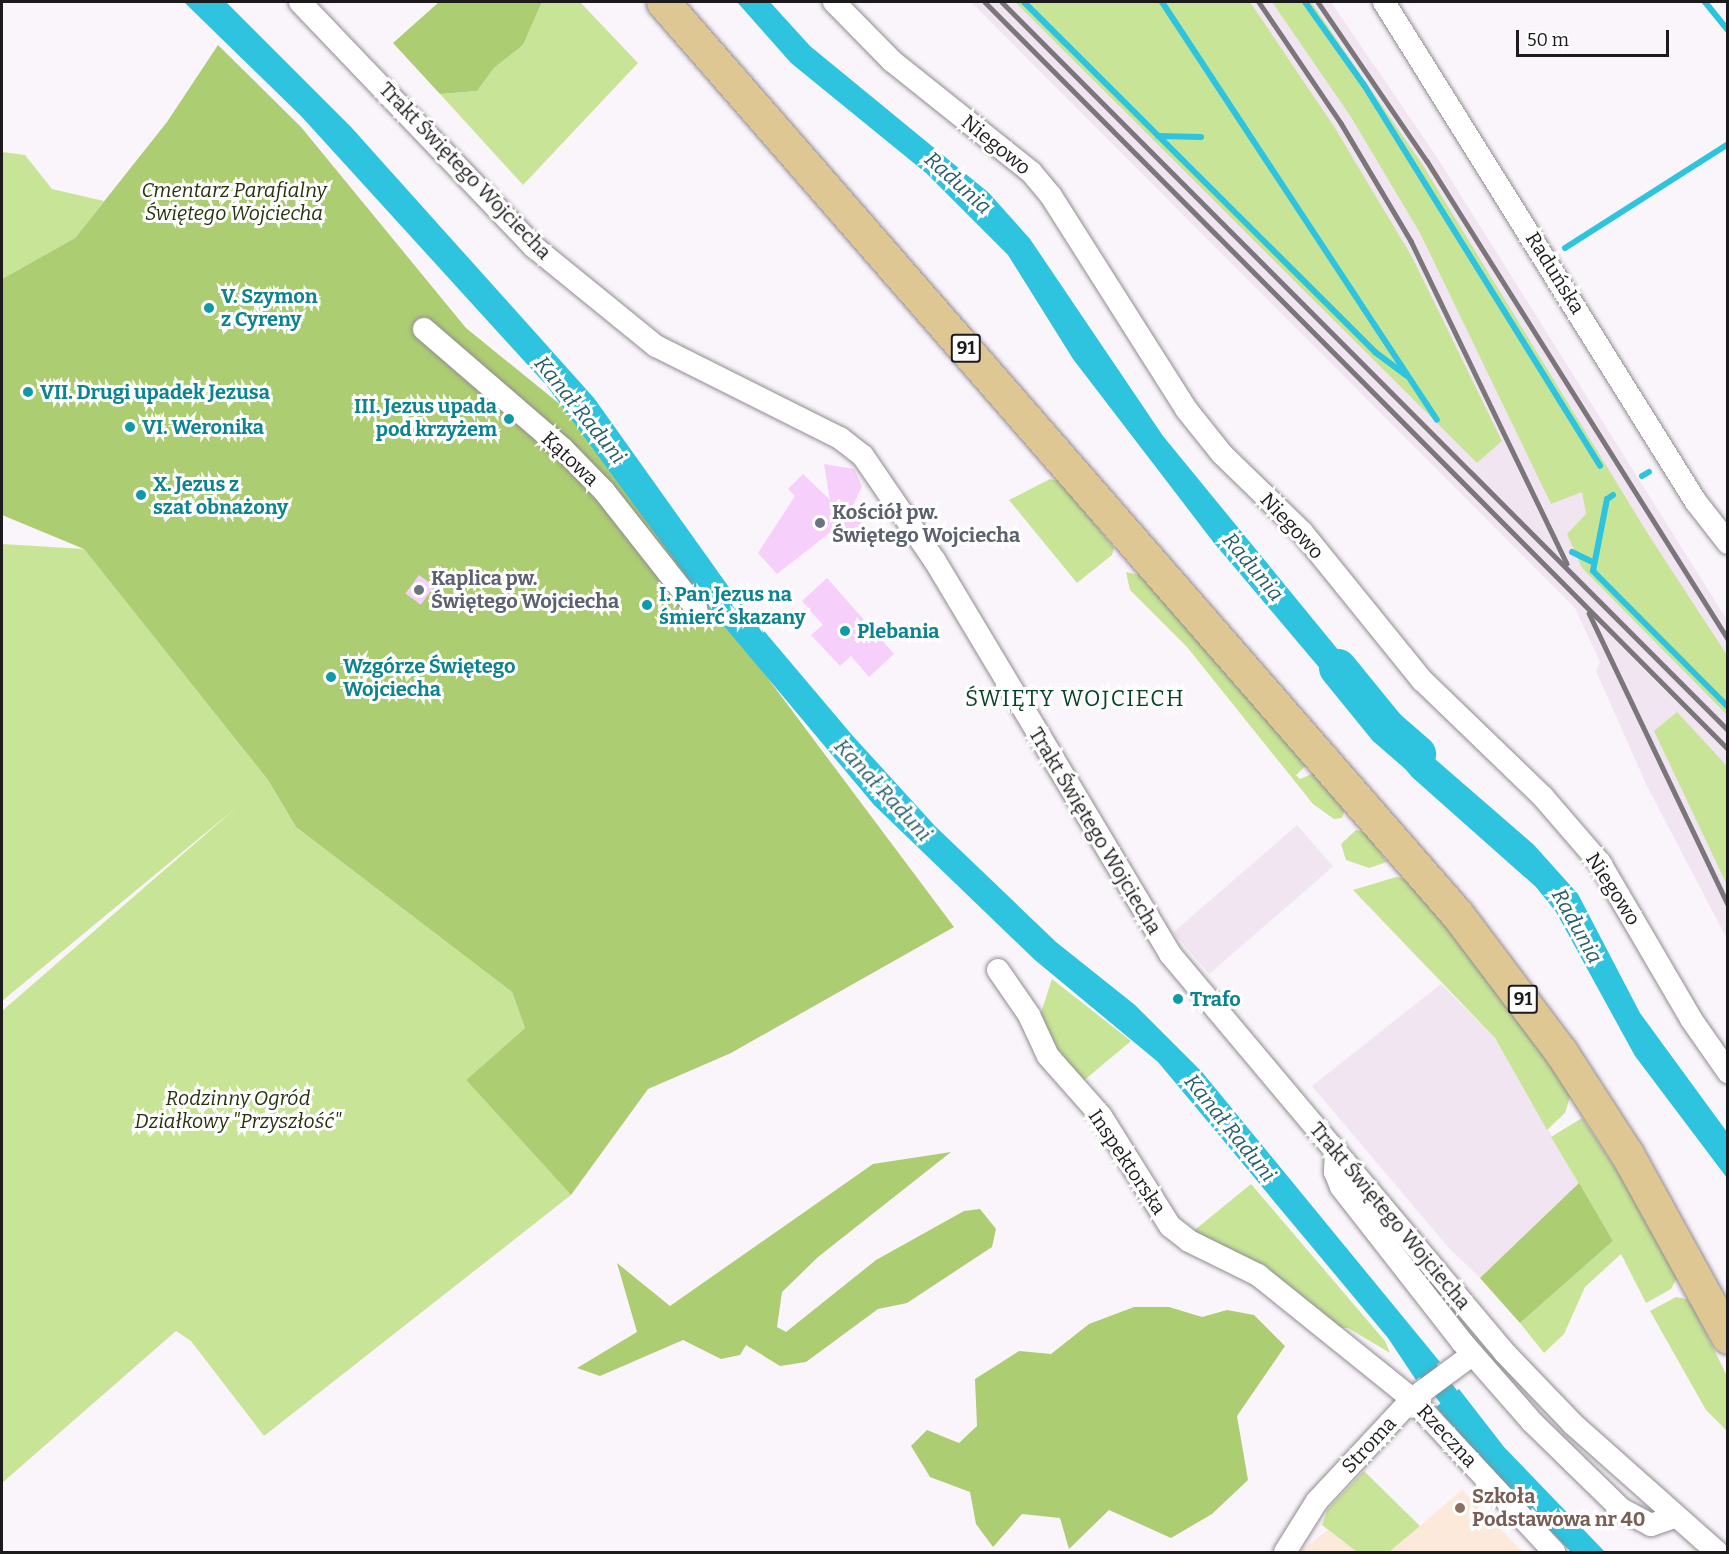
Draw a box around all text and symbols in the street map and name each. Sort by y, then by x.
scale bar [1519,18,1672,56]
text: 50 m [1527,29,1569,51]
street label: Trakt Świętego Wojciecha [374,77,556,265]
street label: Niegowo [957,110,1035,180]
water label: Radunia [919,146,997,220]
park label: Cmentarz Parafialny Świętego Wojciecha [141,178,327,225]
street label: Raduńska [1520,228,1590,318]
place label: V. Szymon z Cyreny [221,284,318,331]
marker: V. Szymon z Cyreny [202,301,216,315]
road number: 91 [950,333,982,363]
water label: Kanał Raduni [529,351,631,469]
place label: VII. Drugi upadek Jezusa [40,380,270,404]
marker: VII. Drugi upadek Jezusa [21,385,35,399]
place label: III. Jezus upada pod krzyżem [354,395,497,442]
marker: III. Jezus upada pod krzyżem [502,412,516,426]
place label: VI. Weronika [142,415,264,439]
marker: VI. Weronika [123,420,137,434]
street label: Kątowa [537,427,603,491]
place label: X. Jezus z szat obnażony [153,472,288,519]
marker: X. Jezus z szat obnażony [134,488,148,502]
street label: Niegowo [1255,488,1329,564]
place label: Kościół pw. Świętego Wojciecha [832,500,1020,547]
marker: Kościół pw. Świętego Wojciecha [813,516,827,530]
water label: Radunia [1217,528,1289,606]
place label: Kaplica pw. Świętego Wojciecha [431,566,619,613]
place label: I. Pan Jezus na śmierć skazany [659,582,806,629]
marker: Kaplica pw. Świętego Wojciecha [412,583,426,597]
marker: I. Pan Jezus na śmierć skazany [640,598,654,612]
place label: Plebania [857,619,940,643]
marker: Plebania [838,624,852,638]
place label: Wzgórze Świętego Wojciecha [343,654,515,701]
marker: Wzgórze Świętego Wojciecha [324,670,338,684]
district label: ŚWIĘTY WOJCIECH [965,686,1185,712]
street label: Trakt Świętego Wojciecha [1024,723,1166,939]
water label: Kanał Raduni [829,734,937,846]
street label: Niegowo [1581,848,1645,930]
water label: Radunia [1546,884,1608,968]
road number: 91 [1506,984,1540,1014]
place label: Trafo [1190,987,1241,1011]
marker: Trafo [1171,992,1185,1006]
water label: Kanał Raduni [1179,1069,1281,1187]
park label: Rodzinny Ogród Działkowy "Przyszłość" [135,1087,341,1134]
street label: Inspektorska [1083,1105,1171,1219]
street label: Trakt Świętego Wojciecha [1305,1118,1475,1314]
street label: Rzeczna [1412,1400,1482,1472]
street label: Stroma [1337,1412,1401,1478]
place label: Szkoła Podstawowa nr 40 [1472,1484,1645,1531]
marker: Szkoła Podstawowa nr 40 [1453,1501,1467,1515]

